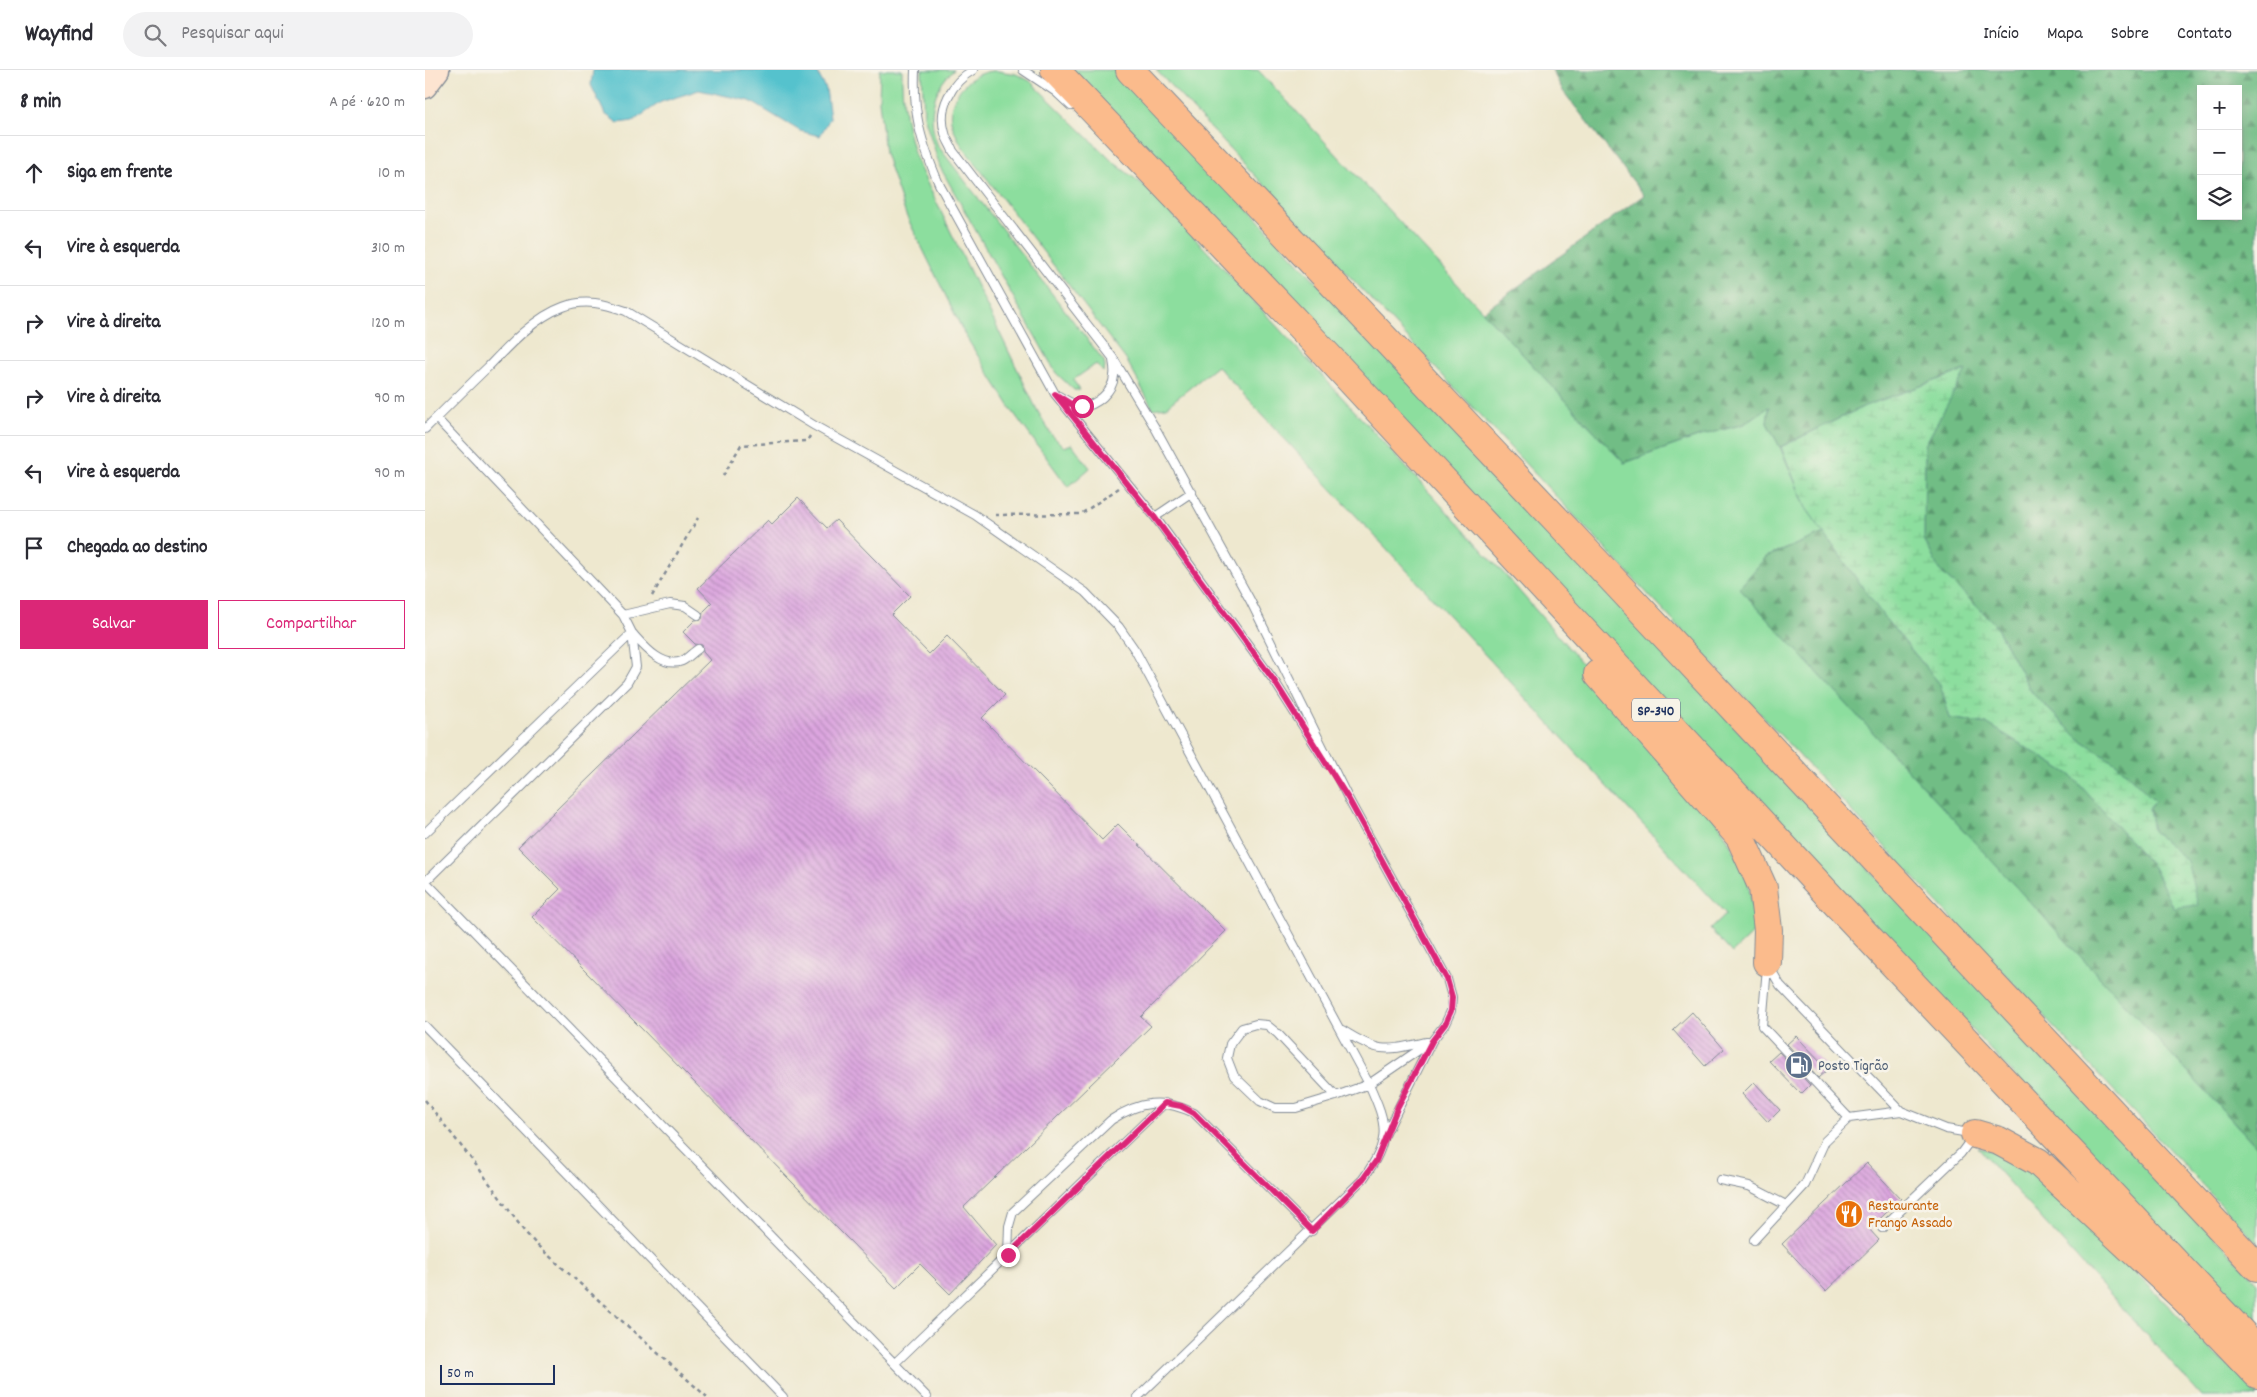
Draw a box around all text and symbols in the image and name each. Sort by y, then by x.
search box [123,12,473,57]
text: Wayfind [25,18,93,52]
icon: search [141,21,169,49]
text: Pesquisar aqui [181,21,284,48]
text: Início [1983,22,2019,47]
text: Mapa [2047,22,2083,47]
text: Sobre [2111,22,2149,47]
text: Contato [2177,22,2232,47]
map controls [2197,85,2242,220]
button: + [2197,85,2242,130]
text: 8 min [20,88,61,118]
text: A pé · 620 m [329,91,405,114]
button: − [2197,130,2242,175]
icon: ahead [20,159,48,187]
text: Siga em frente [67,160,172,187]
text: 10 m [378,162,405,185]
button: layers [2197,175,2242,220]
icon: left [20,234,48,262]
text: Vire à esquerda [67,235,179,262]
text: 310 m [371,237,405,260]
icon: right [20,309,48,337]
text: Vire à direita [67,310,160,337]
text: 120 m [371,312,405,335]
icon: right [20,384,48,412]
text: Vire à direita [67,385,160,412]
text: 90 m [374,387,405,410]
route start [1071,395,1094,418]
icon: left [20,459,48,487]
text: Vire à esquerda [67,460,179,487]
text: 90 m [374,462,405,485]
icon: arrive [20,534,48,562]
text: Chegada ao destino [67,535,208,562]
button: Salvar [20,600,208,649]
button: Compartilhar [218,600,405,649]
road number: SP-340 [1632,698,1680,722]
fuel station icon: Posto Tigrão [1784,1050,1814,1080]
place label: Posto Tigrão [1818,1056,1889,1078]
place label: Restaurante Frango Assado [1868,1196,1953,1235]
restaurant icon: Restaurante Frango Assado [1834,1199,1864,1229]
route end [997,1244,1020,1267]
scale bar [440,1362,555,1385]
text: 50 m [447,1364,474,1384]

